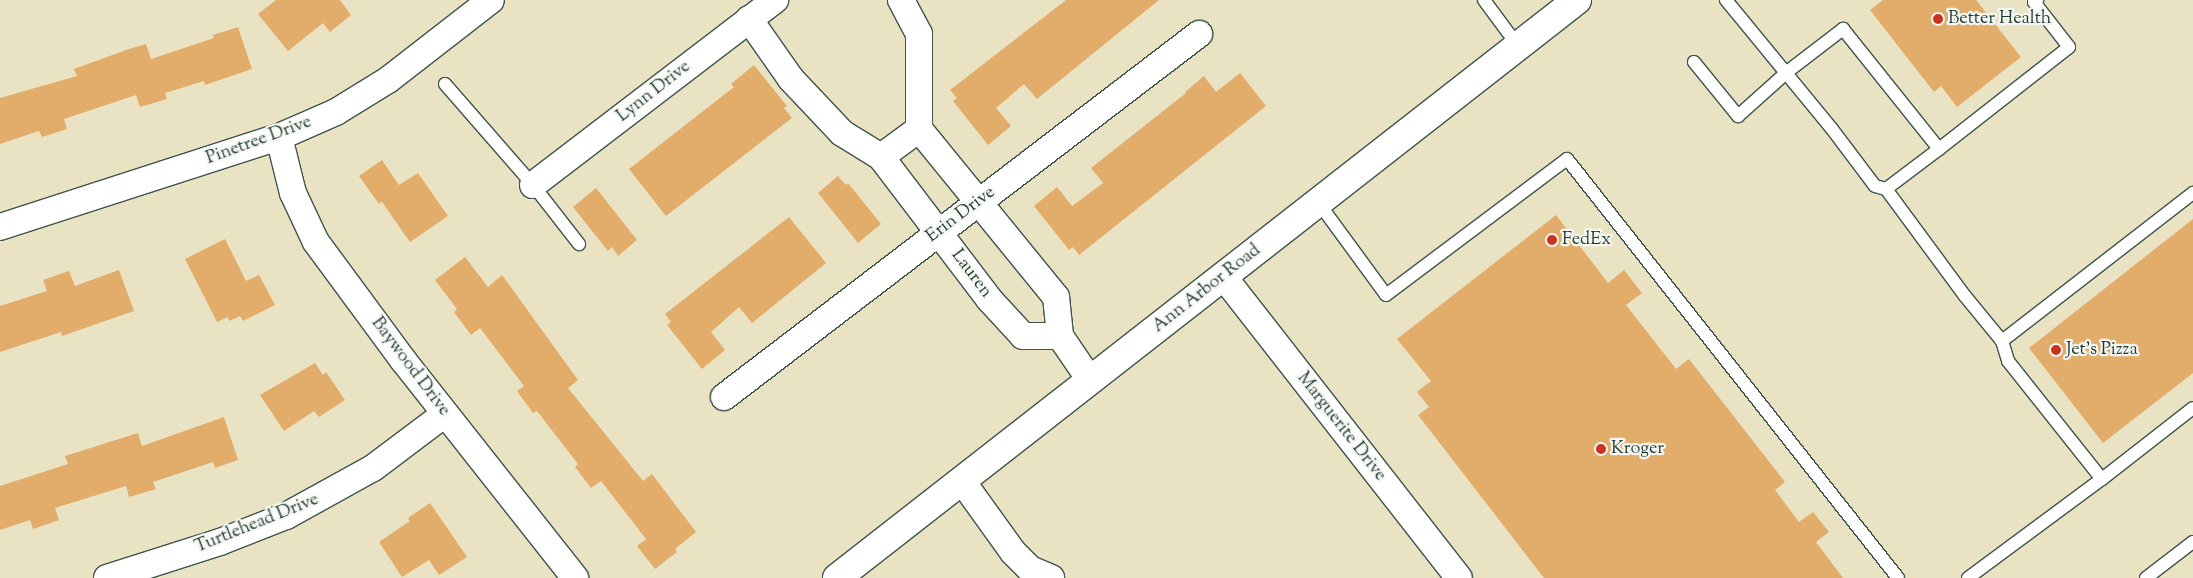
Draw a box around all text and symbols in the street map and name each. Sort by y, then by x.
place label: Better Health [1948,8,2051,30]
marker: Better Health [1932,13,1944,25]
street label: Lynn Drive [613,56,695,128]
street label: Pinetree Drive [203,112,315,170]
street label: Erin Drive [922,182,1000,248]
place label: FedEx [1562,229,1611,251]
marker: FedEx [1546,234,1558,246]
street label: Ann Arbor Road [1149,240,1265,338]
street label: Lauren [946,246,996,302]
street label: Baywood Drive [366,313,454,421]
place label: Jet's Pizza [2066,339,2138,361]
marker: Jet's Pizza [2050,344,2062,356]
street label: Marguerite Drive [1292,368,1390,486]
place label: Kroger [1611,438,1664,460]
marker: Kroger [1595,443,1607,455]
street label: Turtlehead Drive [192,489,322,559]

